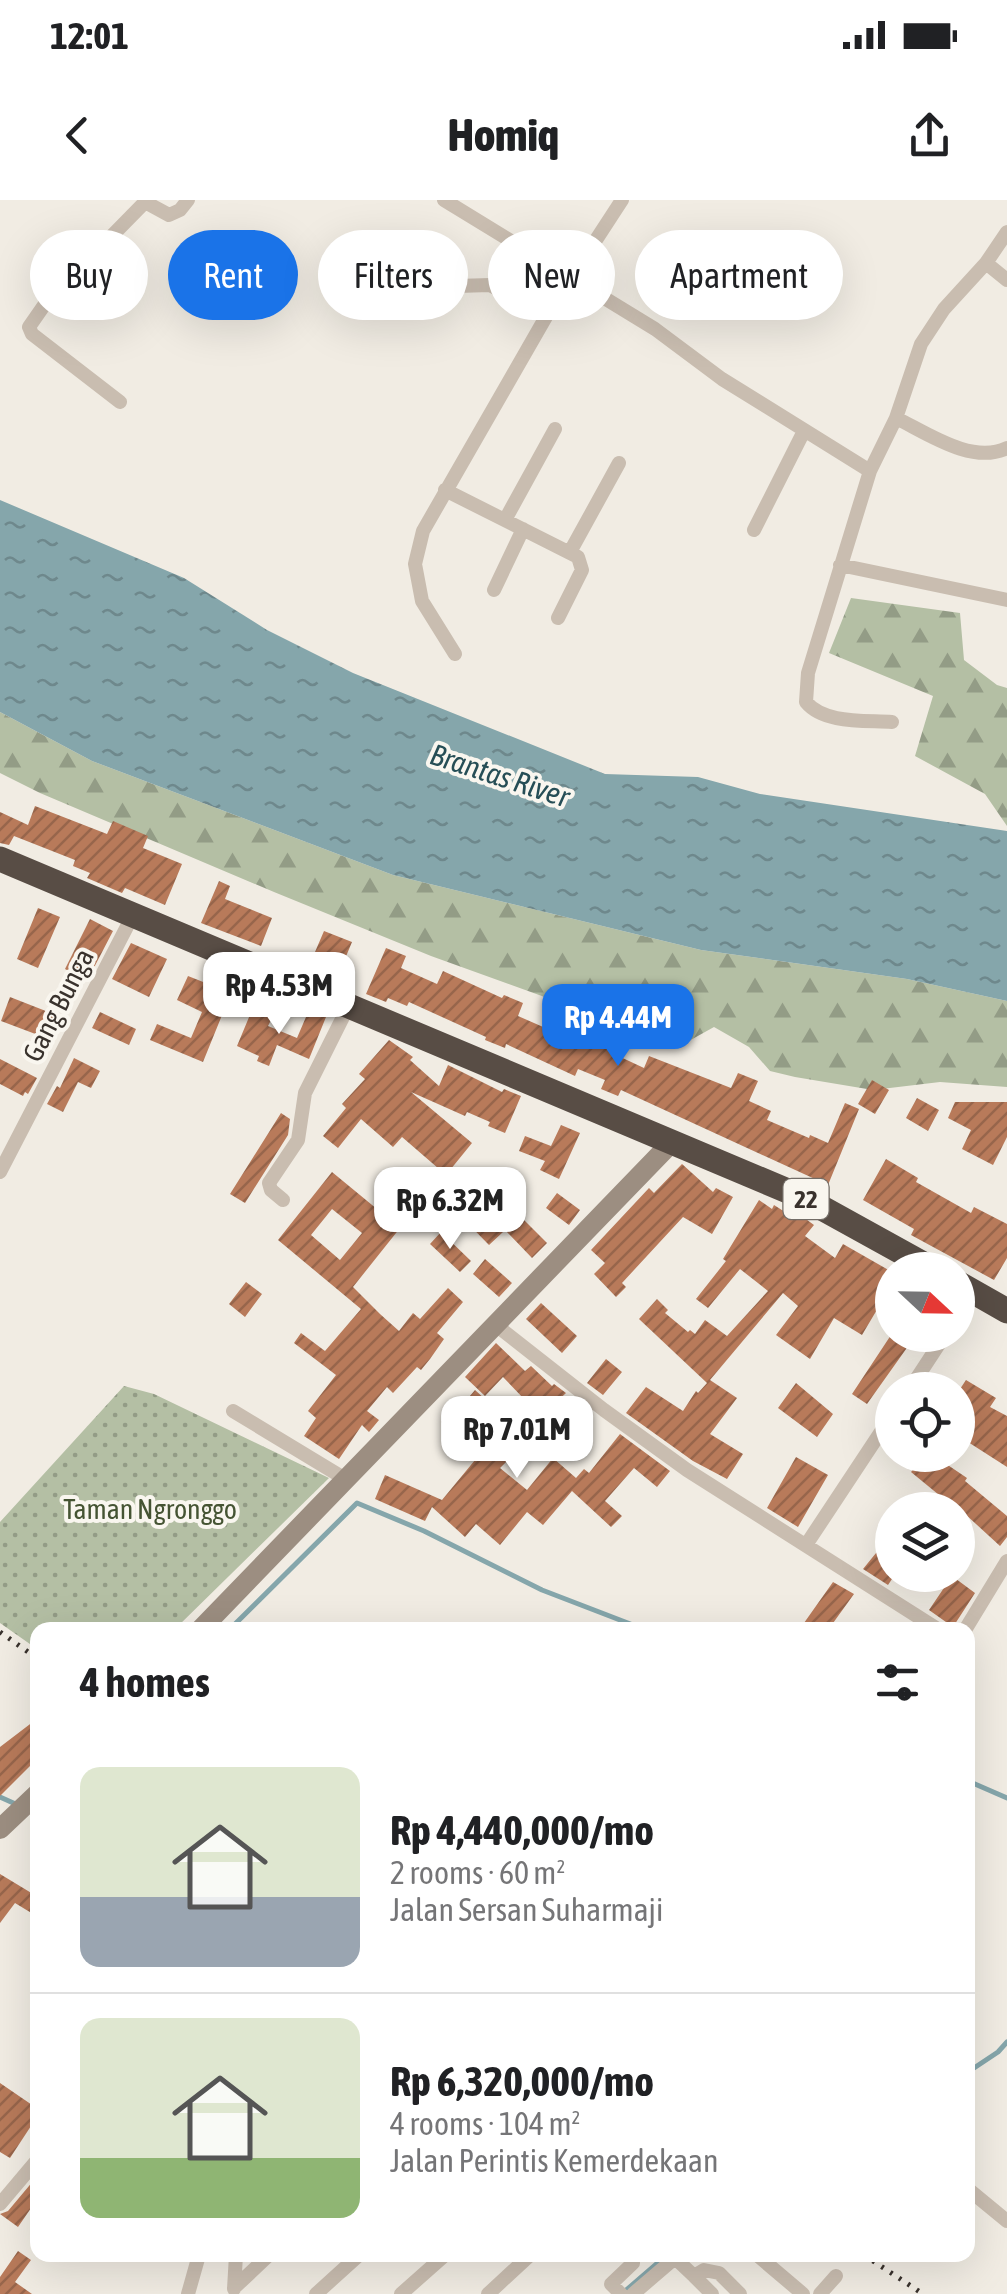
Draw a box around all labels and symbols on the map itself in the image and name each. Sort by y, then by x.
water label: Brantas River [426,737,575,814]
street label: Gang Bunga [16,943,100,1067]
pin: Rp 4.53M [176,952,382,1037]
pin: Rp 4.44M [515,984,721,1069]
pin: Rp 6.32M [347,1167,553,1252]
road number: 22 [784,1179,828,1219]
north arrow [875,1252,975,1352]
pin: Rp 7.01M [414,1396,620,1481]
park label: Taman Ngronggo [63,1493,237,1525]

